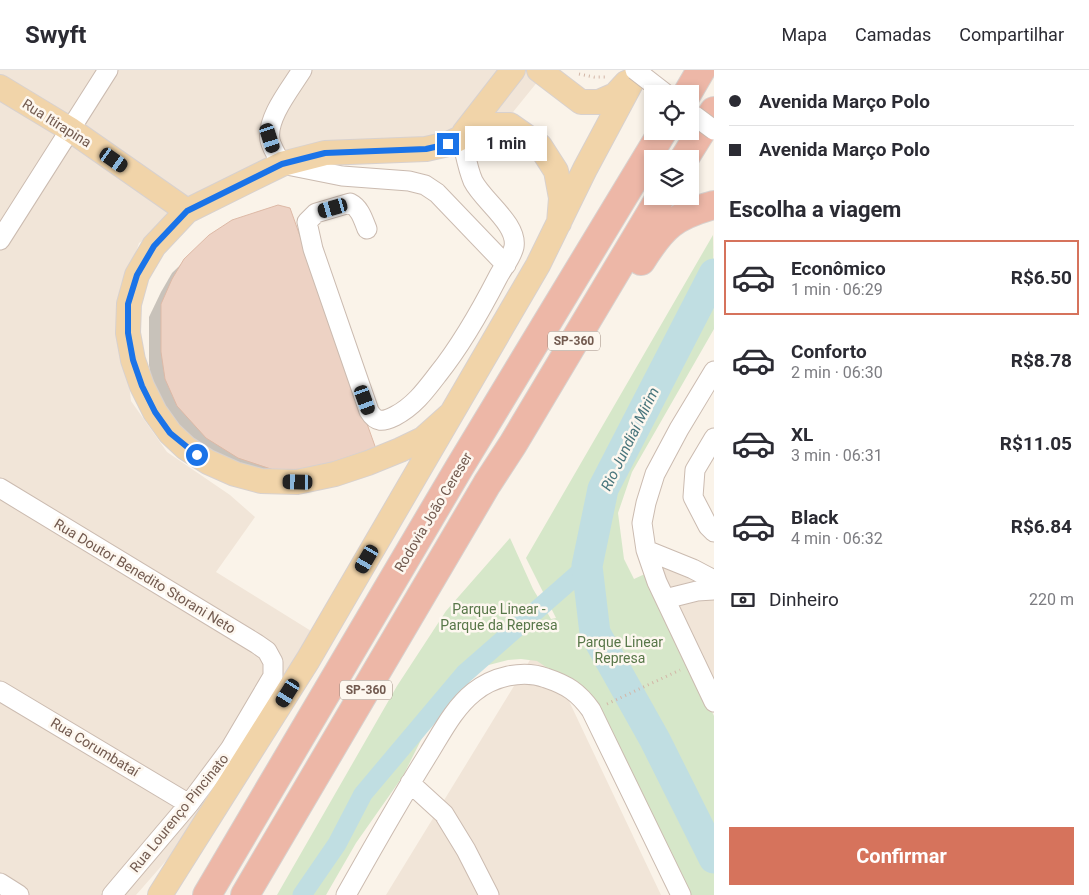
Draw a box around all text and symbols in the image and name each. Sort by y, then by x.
text: Swyft [25,21,86,49]
text: Mapa [782,24,827,45]
text: Camadas [855,24,931,45]
text: Compartilhar [959,24,1064,45]
map controls [644,85,699,205]
button: locate [644,85,699,140]
text: Avenida Março Polo [759,90,930,113]
street label: Rua Itirapina [20,96,94,150]
car [258,121,281,155]
callout: 1 min [466,126,548,162]
route end [437,133,459,155]
text: 1 min [486,134,526,153]
text: Avenida Março Polo [759,138,930,161]
car [97,145,130,175]
button: layers [644,150,699,205]
car [316,197,349,219]
text: Escolha a viagem [729,197,901,222]
icon: car [731,255,776,300]
text: Econômico [791,257,886,280]
text: R$6.50 [1011,266,1072,289]
text: 1 min · 06:29 [791,280,883,299]
road number: SP-360 [548,332,600,350]
icon: car [731,338,776,383]
text: Conforto [791,340,867,363]
text: R$8.78 [1011,349,1072,372]
text: 2 min · 06:30 [791,363,883,382]
car [352,383,377,417]
water label: Rio Jundiaí Mirim [597,384,663,494]
icon: car [731,421,776,466]
text: XL [791,423,813,446]
text: R$11.05 [1000,432,1072,455]
route start [186,444,208,466]
text: 3 min · 06:31 [791,446,883,465]
street label: Rodovia João Cereser [391,449,475,575]
car [282,474,313,490]
icon: car [731,504,776,549]
text: Black [791,506,838,529]
street label: Rua Doutor Benedito Storani Neto [51,515,239,637]
text: R$6.84 [1011,515,1072,538]
text: 4 min · 06:32 [791,529,883,548]
car [353,542,380,576]
icon: cash [729,586,757,614]
text: Dinheiro [769,588,839,611]
text: 220 m [1029,590,1074,609]
park label: Parque Linear - Parque da Represa [440,601,558,633]
park label: Parque Linear Represa [577,634,663,666]
car [273,676,302,710]
road number: SP-360 [340,680,392,700]
street label: Rua Corumbataí [48,714,143,780]
street label: Rua Lourenço Pincinato [126,751,232,875]
button: Confirmar [729,827,1074,885]

